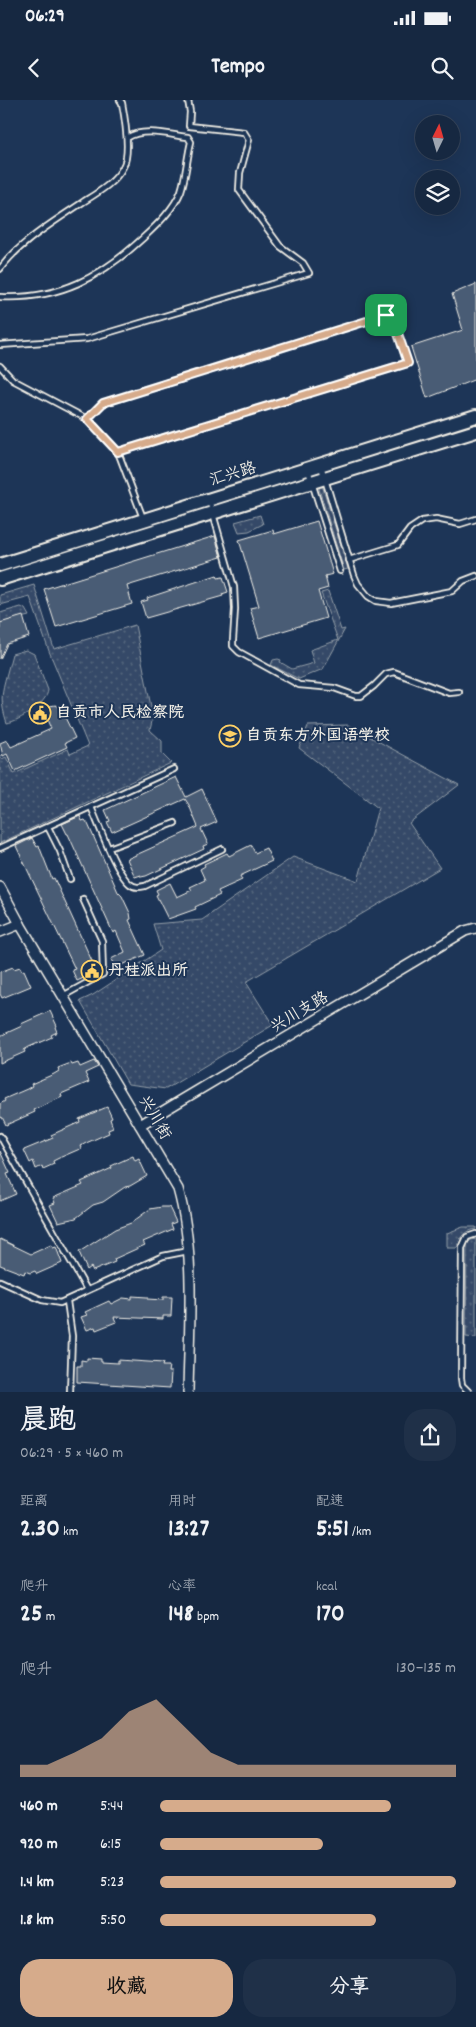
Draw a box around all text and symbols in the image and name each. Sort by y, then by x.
text: 06:29 [25,4,65,31]
text: Tempo [211,52,265,83]
icon: back [20,54,48,82]
icon: search [428,54,456,82]
north arrow [415,115,460,160]
map controls [415,115,460,215]
button: layers [415,170,460,215]
pin [365,294,407,336]
icon: arrive [372,301,400,329]
street label: 汇兴路 [207,457,259,493]
public building icon: 自贡市人民检察院 [28,701,52,725]
place label: 自贡市人民检察院 [56,702,184,725]
school or university icon: 自贡东方外国语学校 [218,724,242,748]
place label: 自贡东方外国语学校 [246,725,390,748]
public building icon: 丹桂派出所 [80,959,104,983]
place label: 丹桂派出所 [108,960,188,983]
street label: 兴川支路 [267,987,333,1039]
street label: 兴川街 [132,1091,176,1145]
text: 晨跑 [20,1403,76,1443]
button: share [404,1409,456,1461]
text: 06:29 · 5 × 460 m [20,1442,123,1465]
text: 距离 [20,1492,48,1512]
text: 用时 [168,1492,196,1512]
text: 配速 [316,1492,344,1512]
text: 2.30 [20,1512,60,1548]
text: 13:27 [168,1512,209,1548]
text: 5:51 [316,1512,349,1548]
text: km [60,1522,78,1542]
text: /km [349,1522,371,1542]
text: 爬升 [20,1577,48,1597]
text: 心率 [168,1577,196,1597]
text: kcal [316,1577,337,1597]
text: 25 [20,1597,43,1633]
text: 148 [168,1597,194,1633]
text: 170 [316,1597,345,1633]
text: m [43,1607,55,1627]
text: bpm [194,1607,219,1627]
text: 130–135 m [396,1657,456,1680]
text: 爬升 [20,1659,52,1682]
text: 460 m [20,1795,58,1818]
text: 5:44 [100,1795,123,1818]
text: 920 m [20,1833,58,1856]
text: 6:15 [100,1833,121,1856]
text: 1.4 km [20,1871,54,1894]
text: 5:23 [100,1871,124,1894]
text: 1.8 km [20,1909,54,1932]
text: 5:50 [100,1909,126,1932]
button: 收藏 [20,1959,233,2017]
button: 分享 [243,1959,456,2017]

